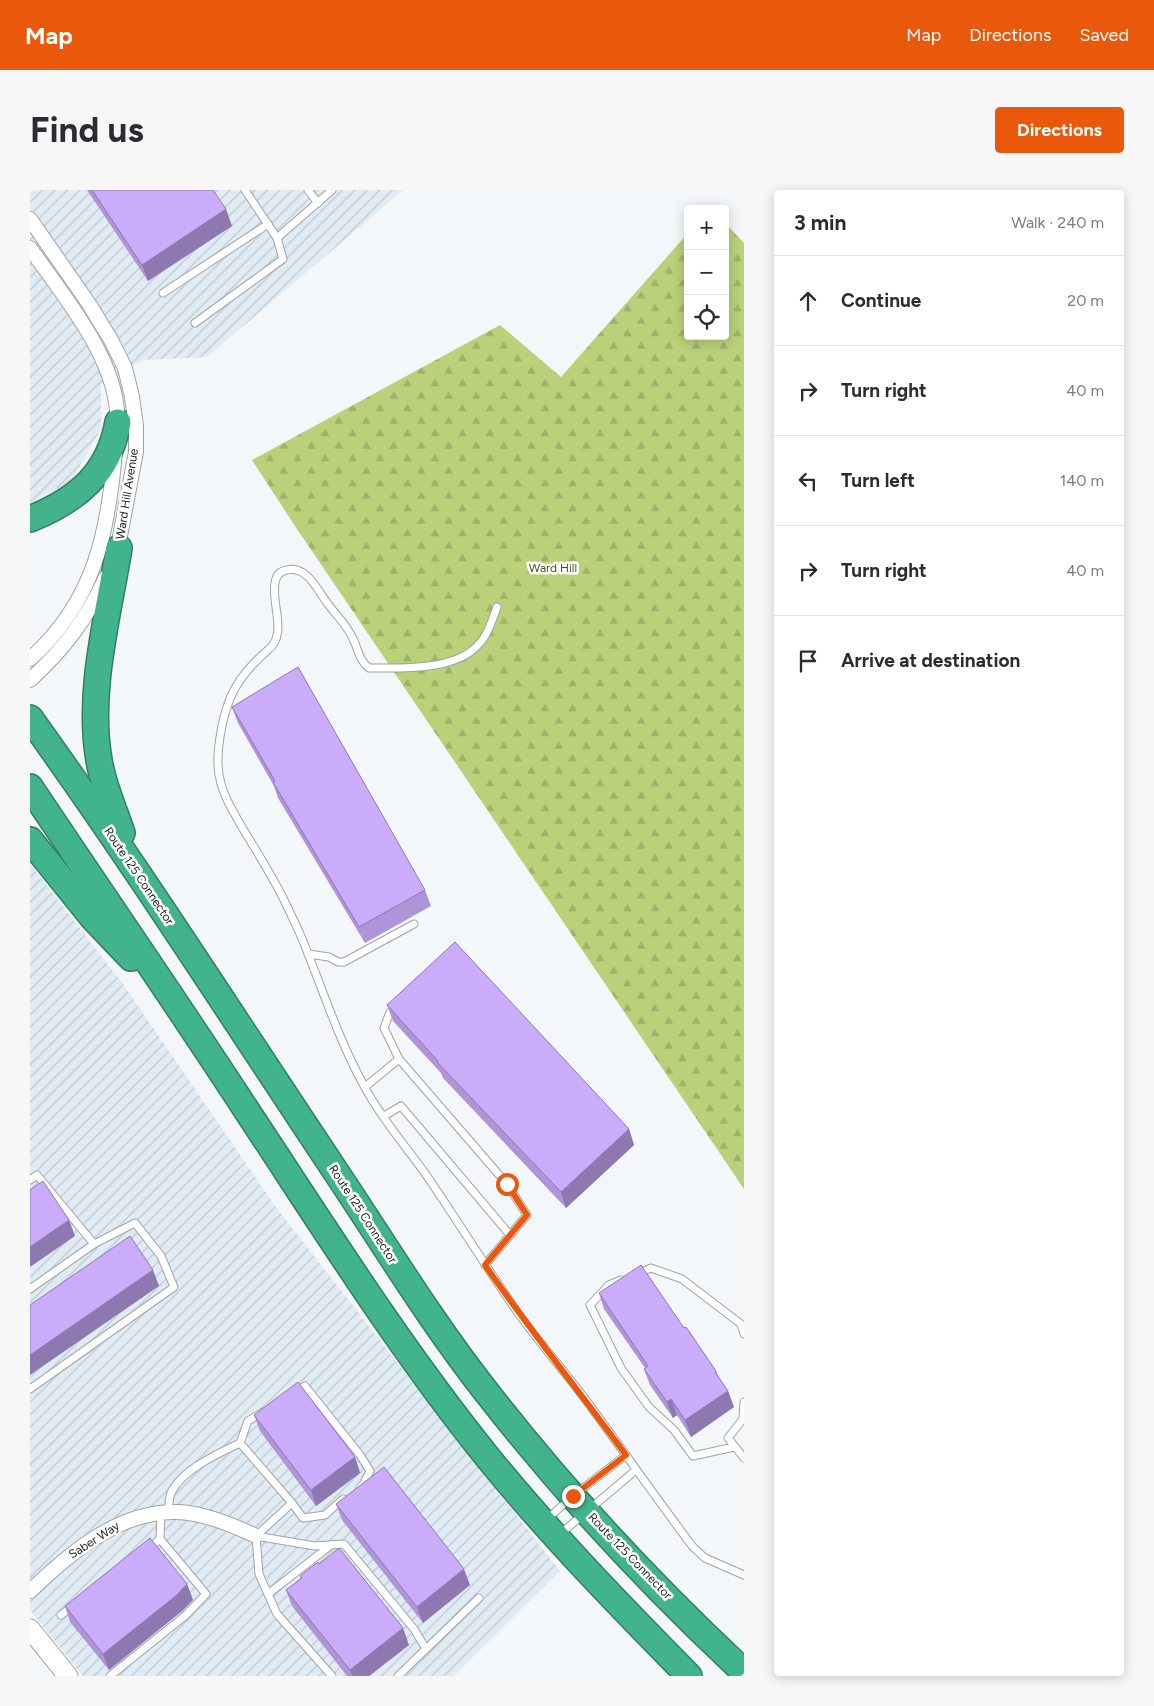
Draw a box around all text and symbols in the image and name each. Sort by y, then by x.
text: Map [25,21,73,50]
text: Map [906,24,941,46]
text: Directions [969,24,1051,46]
text: Saved [1079,24,1129,46]
button: Directions [995,107,1124,153]
text: Find us [30,109,144,151]
map controls [684,205,729,340]
button: + [684,205,729,250]
text: 3 min [794,210,846,235]
text: Walk · 240 m [1011,213,1104,232]
button: − [684,250,729,295]
icon: ahead [794,287,822,315]
text: Continue [841,289,921,312]
text: 20 m [1067,291,1104,310]
button: locate [684,295,729,340]
icon: right [794,377,822,405]
text: Turn right [841,379,927,402]
text: 40 m [1066,381,1104,400]
street label: Ward Hill Avenue [113,447,141,540]
icon: left [794,467,822,495]
text: Turn left [841,469,915,492]
text: 140 m [1060,471,1104,490]
icon: right [794,557,822,585]
text: Turn right [841,559,927,582]
park label: Ward Hill [529,561,577,575]
text: 40 m [1066,561,1104,580]
icon: arrive [794,647,822,675]
text: Arrive at destination [841,649,1020,672]
street label: Route 125 Connector [101,825,177,927]
street label: Route 125 Connector [326,1162,400,1266]
route start [496,1173,519,1196]
route end [562,1485,585,1508]
street label: Route 125 Connector [585,1510,675,1602]
street label: Saber Way [66,1518,122,1562]

